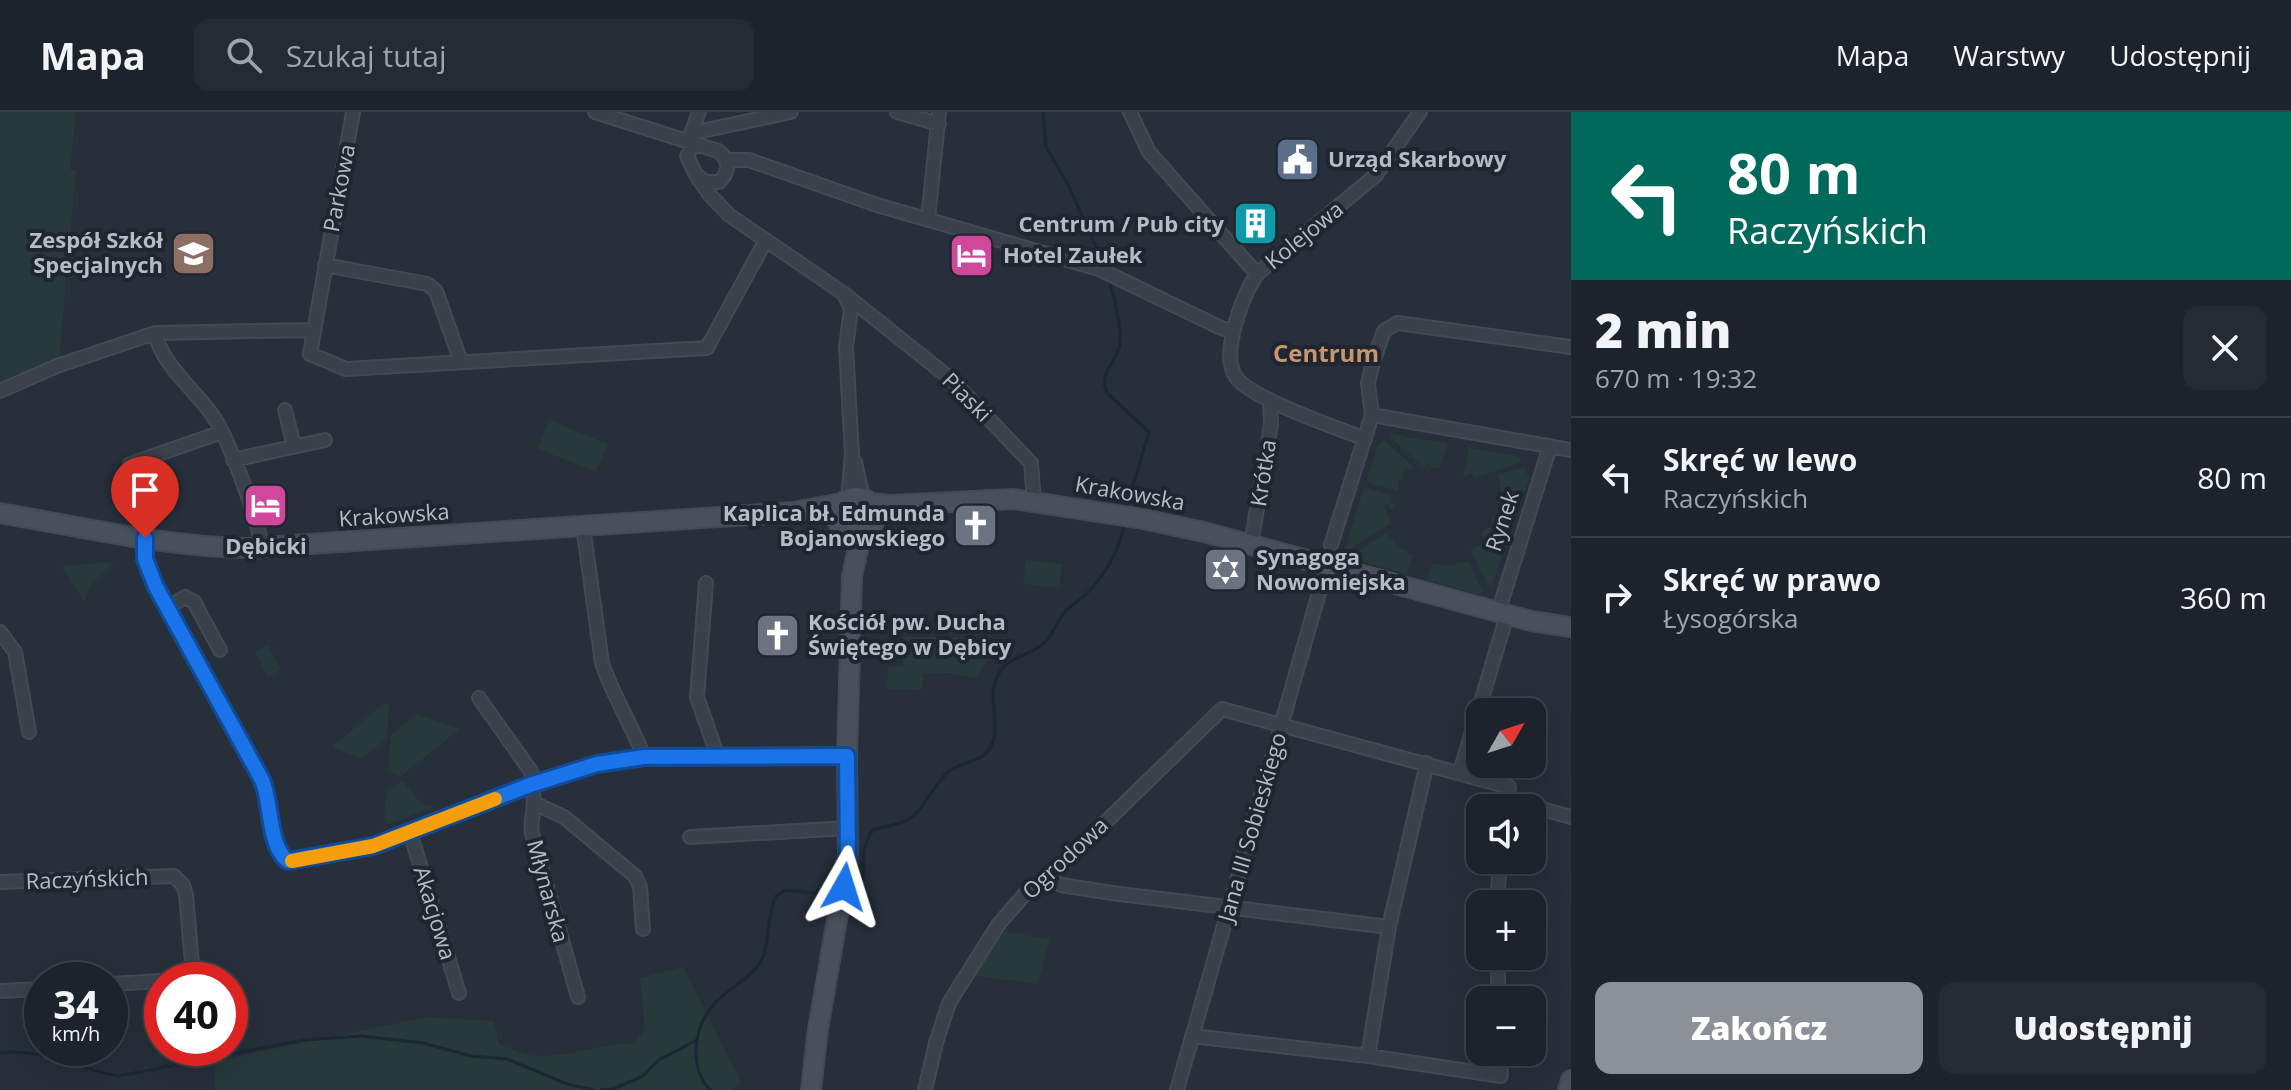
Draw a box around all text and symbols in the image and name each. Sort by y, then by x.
search box [194,19,754,91]
text: Mapa [40,29,146,81]
icon: search [222,33,266,77]
text: Szukaj tutaj [286,35,447,76]
text: Mapa [1836,36,1909,74]
text: Warstwy [1953,36,2065,74]
text: Udostępnij [2109,36,2251,74]
text: 80 m [1727,134,1861,210]
public building icon: Urząd Skarbowy [1273,135,1321,183]
street label: Parkowa [315,142,361,234]
place label: Urząd Skarbowy [1328,143,1507,173]
icon: left [1595,144,1699,248]
street label: Kolejowa [1258,193,1349,275]
building icon: Centrum / Pub city [1231,200,1279,248]
text: Raczyńskich [1727,206,1928,255]
place label: Centrum / Pub city [1018,208,1224,238]
place label: Zespół Szkół Specjalnych [30,224,163,279]
school or university icon: Zespół Szkół Specjalnych [170,229,218,277]
hotel icon: Hotel Zaułek [948,231,996,279]
place label: Hotel Zaułek [1003,239,1143,269]
text: 2 min [1595,297,1731,362]
button: close [2183,306,2267,390]
district label: Centrum [1273,336,1379,369]
text: 670 m · 19:32 [1595,360,1757,396]
street label: Piaski [936,365,999,428]
street label: Krótka [1242,437,1282,508]
text: Skręć w lewo [1663,439,1857,480]
icon: left [1595,455,1639,499]
pin [111,456,179,538]
text: 80 m [2197,457,2267,498]
icon: arrive [123,468,167,512]
street label: Krakowska [1073,468,1187,516]
text: Raczyńskich [1663,480,1808,516]
hotel icon: Dębicki [242,481,290,529]
street label: Rynek [1477,486,1525,555]
street label: Krakowska [338,495,450,533]
place label: Kaplica bł. Edmunda Bojanowskiego [723,497,945,552]
church icon: Kaplica bł. Edmunda Bojanowskiego [952,502,1000,550]
place label: Dębicki [225,530,307,560]
place label: Synagoga Nowomiejska [1256,541,1406,596]
synagogue icon: Synagoga Nowomiejska [1201,546,1249,594]
text: Skręć w prawo [1663,559,1881,600]
icon: right [1595,575,1639,619]
text: 360 m [2180,577,2267,618]
text: Łysogórska [1663,600,1799,636]
place label: Kościół pw. Ducha Świętego w Dębicy [808,606,1012,661]
church icon: Kościół pw. Ducha Świętego w Dębicy [753,611,801,659]
north arrow [1466,698,1546,778]
map controls [1466,698,1546,1066]
street label: Jana III Sobieskiego [1209,729,1292,927]
button: sound [1466,794,1546,874]
street label: Ogrodowa [1015,810,1114,905]
street label: Młynarska [521,836,577,946]
position arrow [802,845,886,929]
street label: Raczyńskich [25,861,149,895]
street label: Akacjowa [408,862,464,963]
button: + [1466,890,1546,970]
speed limit sign: 40 [144,962,248,1066]
text: 34 [53,976,99,1031]
button: Zakończ [1595,982,1923,1074]
button: Udostępnij [1939,982,2267,1074]
button: − [1466,986,1546,1066]
text: km/h [52,1020,100,1047]

